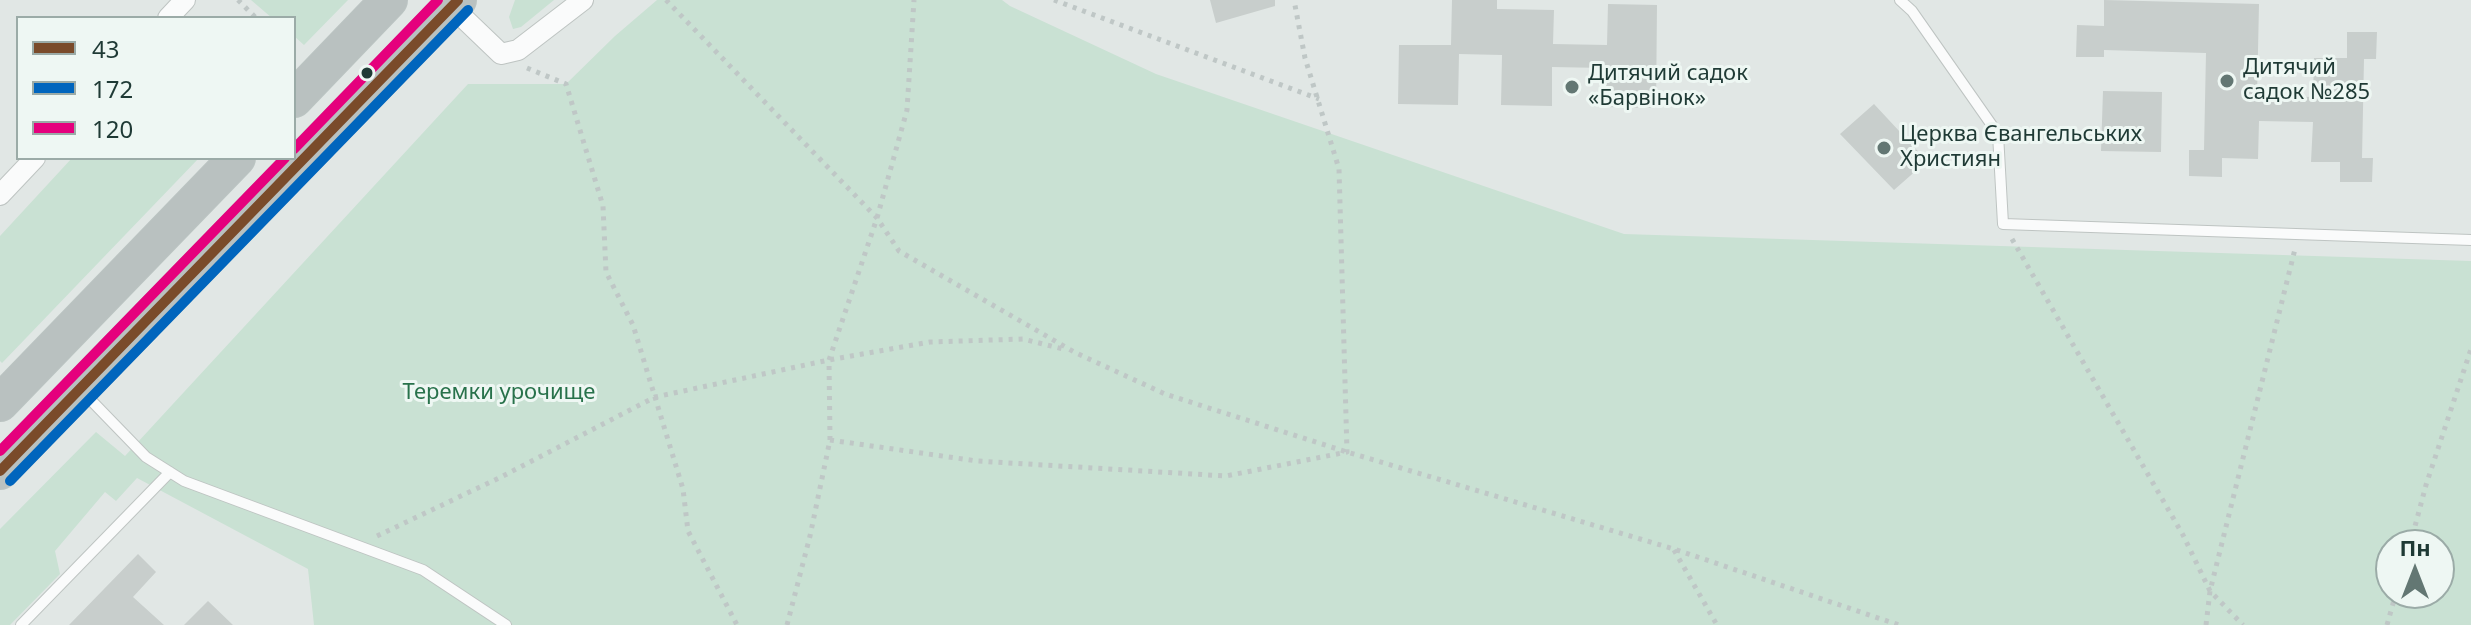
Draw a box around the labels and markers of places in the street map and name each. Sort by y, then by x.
place label: Дитячий садок №285 [2243,55,2370,106]
place label: Дитячий садок «Барвінок» [1588,61,1748,112]
unlabelled marker [359,65,375,81]
marker: Дитячий садок №285 [2218,72,2236,90]
marker: Дитячий садок «Барвінок» [1563,78,1581,96]
place label: Церква Євангельських Християн [1900,122,2142,174]
marker: Церква Євангельських Християн [1875,139,1893,157]

